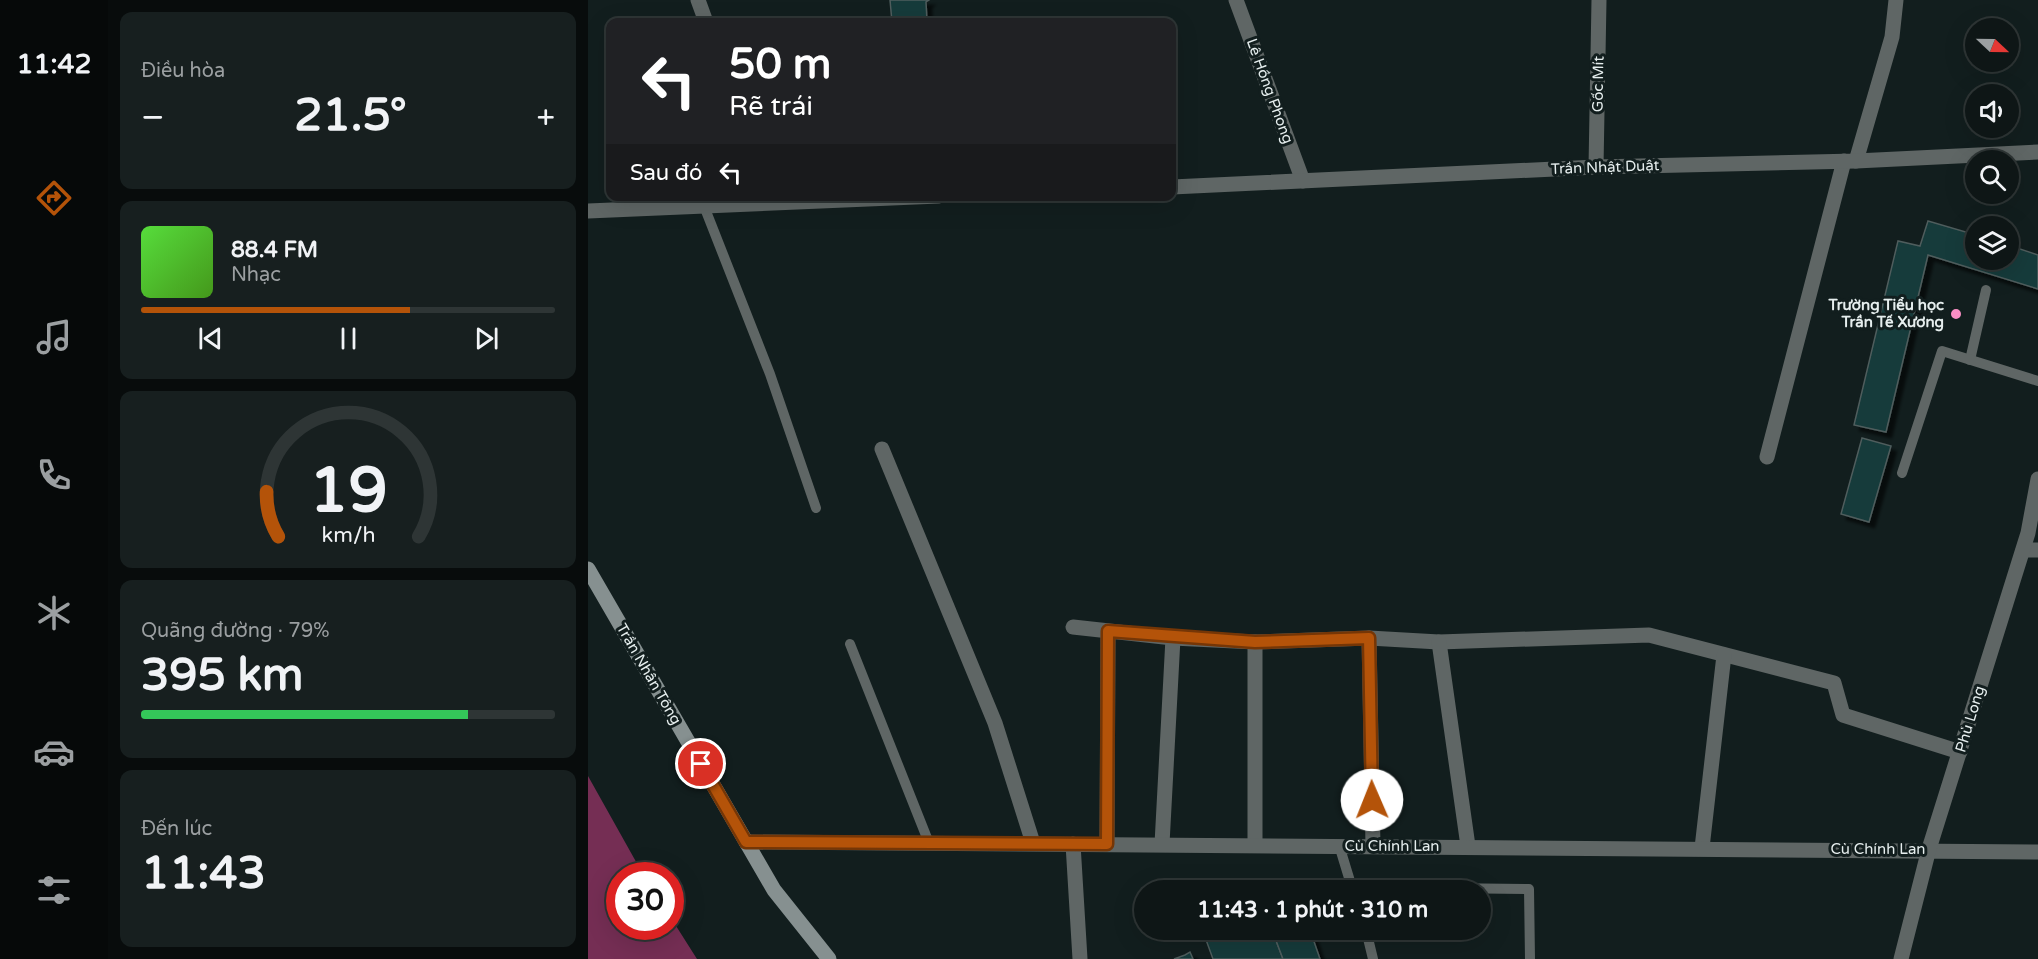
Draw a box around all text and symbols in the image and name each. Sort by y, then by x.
north arrow [1965,18,2019,72]
map controls [1965,18,2019,270]
street label: Lê Hồng Phong [1243,36,1297,146]
text: 50 m [729,39,831,90]
icon: left [630,42,708,120]
text: 11:42 [17,48,91,81]
street label: Gốc Mít [1589,55,1607,112]
text: Điều hòa [141,59,225,83]
button: sound [1965,84,2019,138]
text: 21.5° [294,89,407,143]
text: Rẽ trái [729,90,813,123]
text: − [141,98,165,137]
text: + [536,98,555,137]
button: search [1965,150,2019,204]
icon: left [714,156,747,189]
street label: Trần Nhật Duật [1550,156,1660,178]
text: Sau đó [630,160,702,186]
icon: directions [33,177,75,219]
button: layers [1965,216,2019,270]
text: 88.4 FM [231,237,318,263]
text: Nhạc [231,263,281,287]
place label: Trường Tiểu học Trần Tế Xương [1828,296,1944,332]
marker: Trường Tiểu học Trần Tế Xương [1949,307,1963,321]
icon: music [33,316,75,358]
icon: previous [194,322,227,355]
icon: pause [332,322,365,355]
icon: next [470,322,503,355]
icon: phone [33,454,75,496]
text: 19 [309,454,387,529]
text: km/h [321,522,375,548]
icon: climate [33,592,75,634]
text: Quãng đường · 79% [141,619,330,643]
street label: Trần Nhân Tông [613,620,685,728]
text: 395 km [141,649,303,703]
street label: Phù Long [1951,684,1989,754]
icon: car [33,731,75,773]
pin [675,738,726,789]
icon: arrive [684,747,717,780]
position arrow [1340,768,1404,832]
text: Đến lúc [141,817,212,841]
street label: Cù Chính Lan [1345,837,1439,855]
street label: Cù Chính Lan [1831,840,1925,858]
text: 11:43 [141,847,266,901]
speed limit sign: 30 [606,862,684,940]
icon: filters [33,869,75,911]
text: 11:43 · 1 phút · 310 m [1197,897,1428,923]

